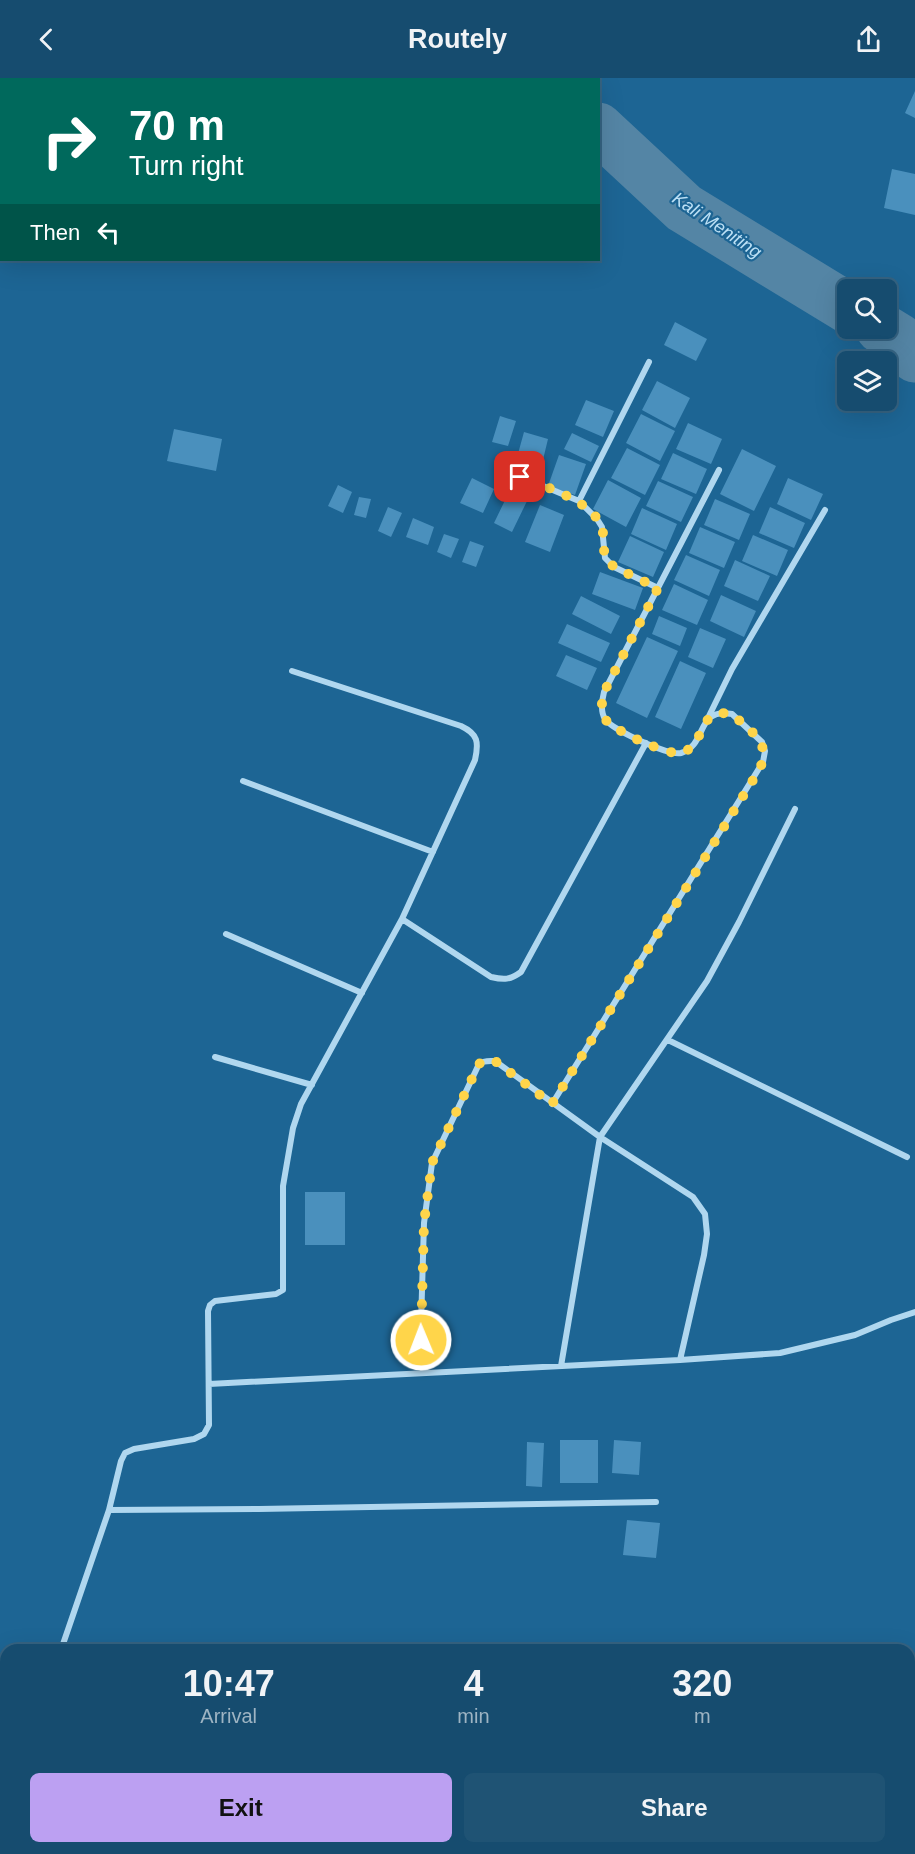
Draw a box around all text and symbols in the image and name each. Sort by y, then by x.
icon: back [30,23,63,56]
icon: share [852,23,885,56]
text: Routely [408,24,507,54]
icon: right [30,102,108,180]
text: 70 m [129,102,225,149]
text: Turn right [129,151,244,181]
water label: Kali Meniting [669,188,765,262]
icon: left [92,216,125,249]
text: Then [30,220,80,245]
map controls [837,279,897,411]
button: search [837,279,897,339]
button: layers [837,351,897,411]
pin [494,451,545,502]
icon: arrive [503,460,536,493]
position arrow [389,1308,453,1372]
text: 10:47 [183,1663,275,1704]
text: 4 [463,1663,483,1704]
text: 320 [672,1663,732,1704]
text: Arrival [200,1705,257,1727]
text: min [457,1705,490,1727]
text: m [694,1705,711,1727]
button: Exit [30,1773,452,1842]
button: Share [464,1773,885,1842]

